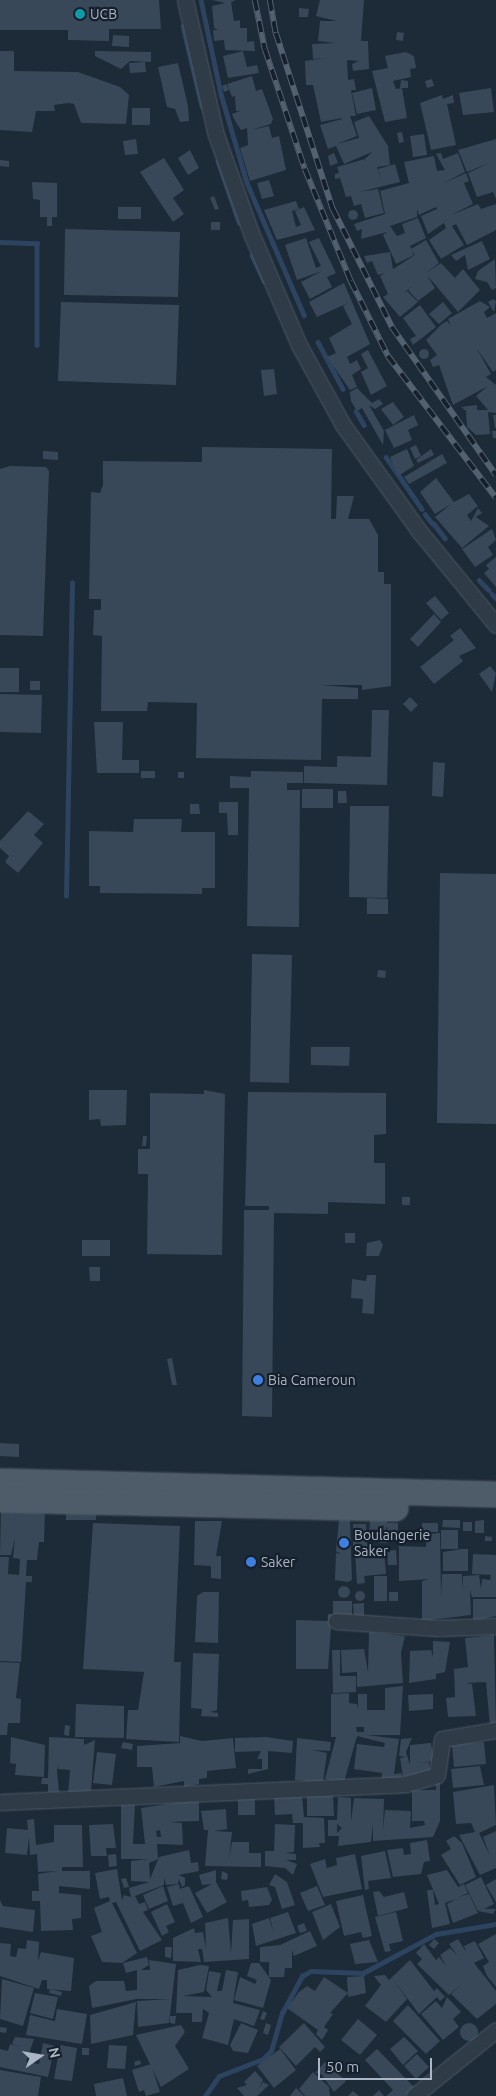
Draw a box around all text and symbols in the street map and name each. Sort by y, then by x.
place label: UCB [90,6,117,22]
marker: UCB [74,8,86,20]
place label: Bia Cameroun [268,1372,356,1388]
marker: Bia Cameroun [252,1374,264,1386]
place label: Boulangerie Saker [354,1527,430,1560]
marker: Boulangerie Saker [338,1537,350,1549]
place label: Saker [261,1554,295,1570]
marker: Saker [245,1556,257,1568]
north arrow [15,2031,65,2081]
text: N [46,2046,64,2060]
scale bar [321,2048,435,2080]
text: 50 m [326,2058,359,2075]

